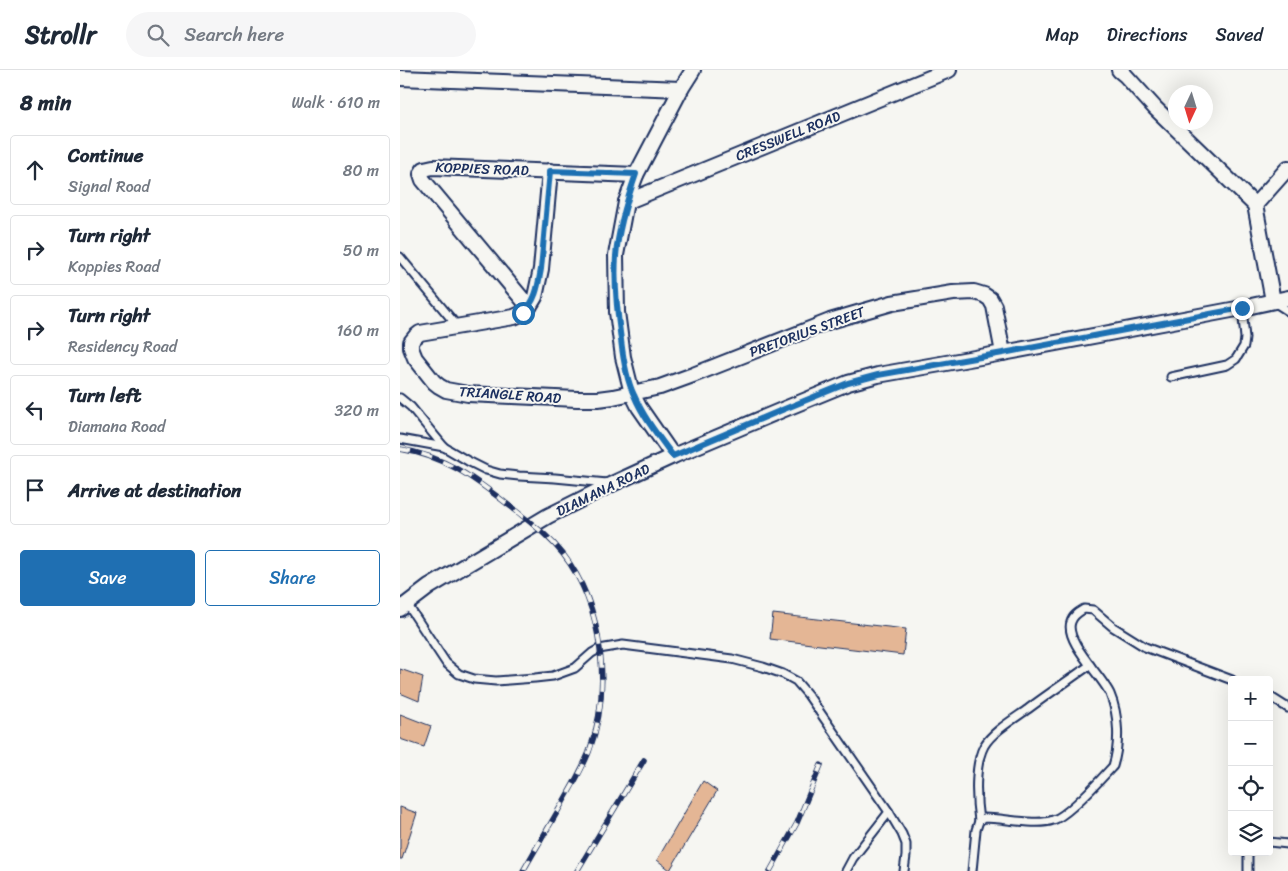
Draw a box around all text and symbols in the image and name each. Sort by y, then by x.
search box [126,12,476,57]
text: Strollr [25,14,96,56]
text: Search here [184,18,284,51]
text: Map [1046,19,1079,51]
text: Directions [1107,19,1188,51]
text: Saved [1216,19,1263,51]
icon: search [144,21,172,49]
text: 8 min [20,84,71,122]
north arrow [1168,85,1213,130]
text: Walk · 610 m [291,88,380,117]
street label: CRESSWELL ROAD [732,103,845,169]
text: Continue [68,139,144,172]
street label: KOPPIES ROAD [435,155,530,183]
icon: ahead [21,156,49,184]
text: 80 m [343,156,379,185]
text: Signal Road [68,172,150,201]
text: Turn right [68,219,150,252]
icon: right [21,236,49,264]
text: 50 m [343,236,379,265]
text: Koppies Road [68,252,160,281]
route end [1231,297,1254,320]
text: Turn right [68,299,150,332]
street label: PRETORIUS STREET [746,299,869,365]
route start [512,302,535,325]
icon: right [21,316,49,344]
text: 160 m [336,316,379,345]
text: Residency Road [68,332,177,361]
text: Turn left [68,379,141,412]
street label: TRIANGLE ROAD [458,379,562,411]
icon: left [21,396,49,424]
text: 320 m [334,396,379,425]
text: Diamana Road [68,412,165,441]
street label: DIAMANA ROAD [552,456,655,524]
text: Arrive at destination [68,474,241,507]
icon: arrive [21,476,49,504]
button: Save [20,550,195,606]
button: Share [205,550,380,606]
map controls [1228,676,1273,856]
button: + [1228,676,1273,721]
button: − [1228,721,1273,766]
button: locate [1228,766,1273,811]
button: layers [1228,811,1273,856]

